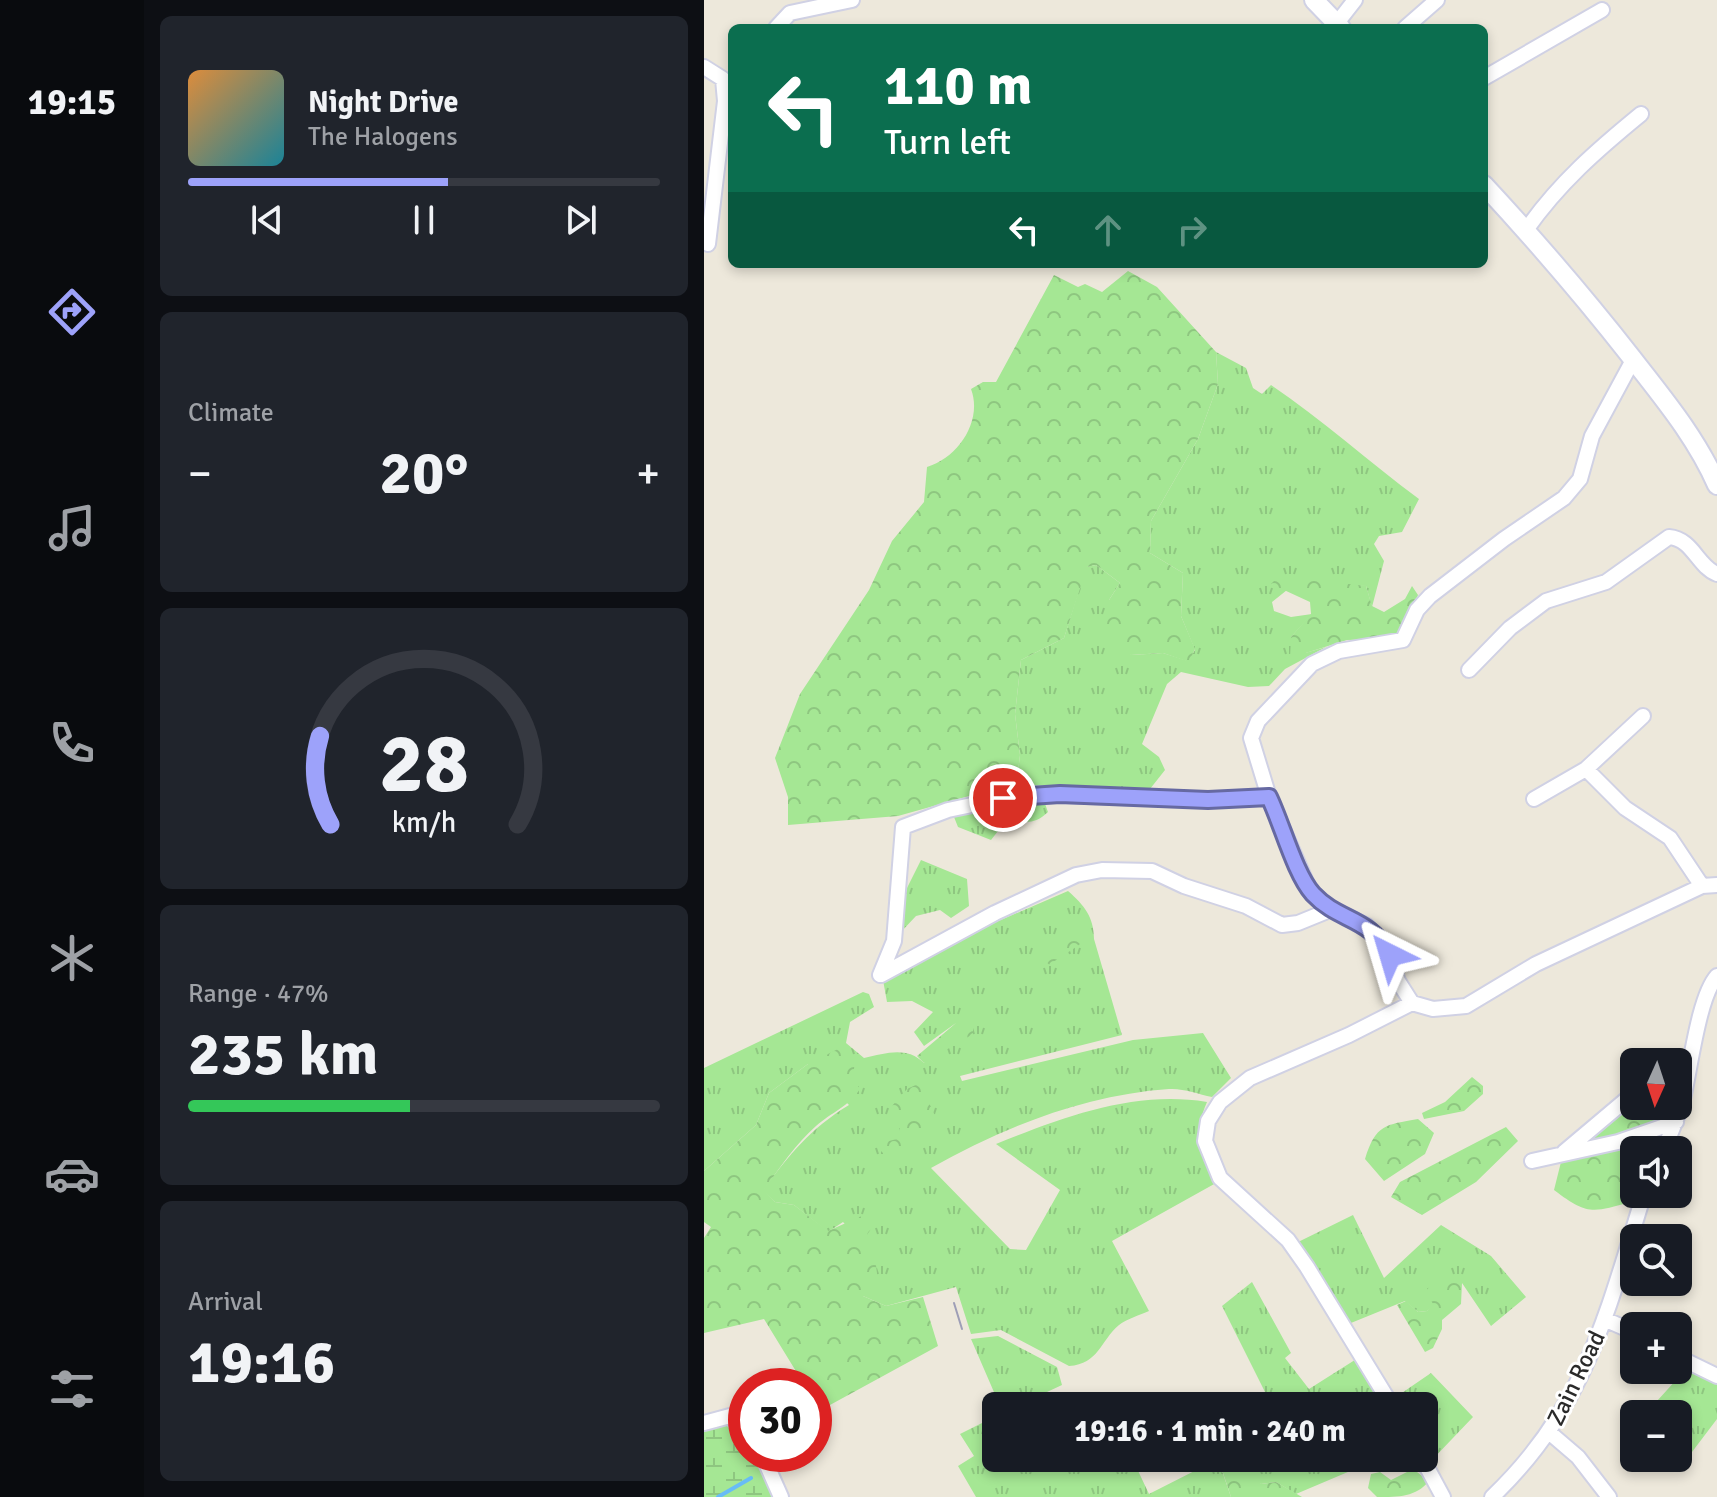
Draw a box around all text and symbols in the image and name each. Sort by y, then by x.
text: 110 m [884,51,1032,120]
icon: left [752,56,856,160]
text: 19:15 [28,80,116,125]
text: Night Drive [308,84,458,121]
text: Turn left [884,120,1011,165]
text: The Halogens [308,121,458,153]
icon: previous [245,198,289,242]
icon: pause [402,198,446,242]
icon: next [559,198,603,242]
icon: left [1002,208,1046,252]
icon: ahead [1086,208,1130,252]
icon: right [1170,208,1214,252]
icon: directions [44,284,100,340]
text: Climate [188,397,274,429]
text: 20° [380,437,468,511]
text: − [188,447,212,501]
text: + [636,447,660,501]
icon: music [44,500,100,556]
text: 28 [379,712,469,814]
icon: phone [44,715,100,771]
pin [969,764,1037,832]
icon: arrive [981,776,1025,820]
text: km/h [392,805,456,840]
position arrow [1348,913,1432,997]
icon: climate [44,930,100,986]
text: Range · 47% [188,978,329,1010]
text: 235 km [188,1018,378,1092]
north arrow [1620,1048,1692,1120]
map controls [1620,1048,1692,1472]
button: sound [1620,1136,1692,1208]
icon: car [44,1146,100,1202]
button: search [1620,1224,1692,1296]
text: Arrival [188,1286,263,1318]
button: + [1620,1312,1692,1384]
text: 19:16 [188,1326,335,1400]
street label: Zain Road [1540,1326,1612,1430]
icon: filters [44,1361,100,1417]
speed limit sign: 30 [728,1368,832,1472]
button: − [1620,1400,1692,1472]
text: 19:16 · 1 min · 240 m [1074,1413,1346,1450]

